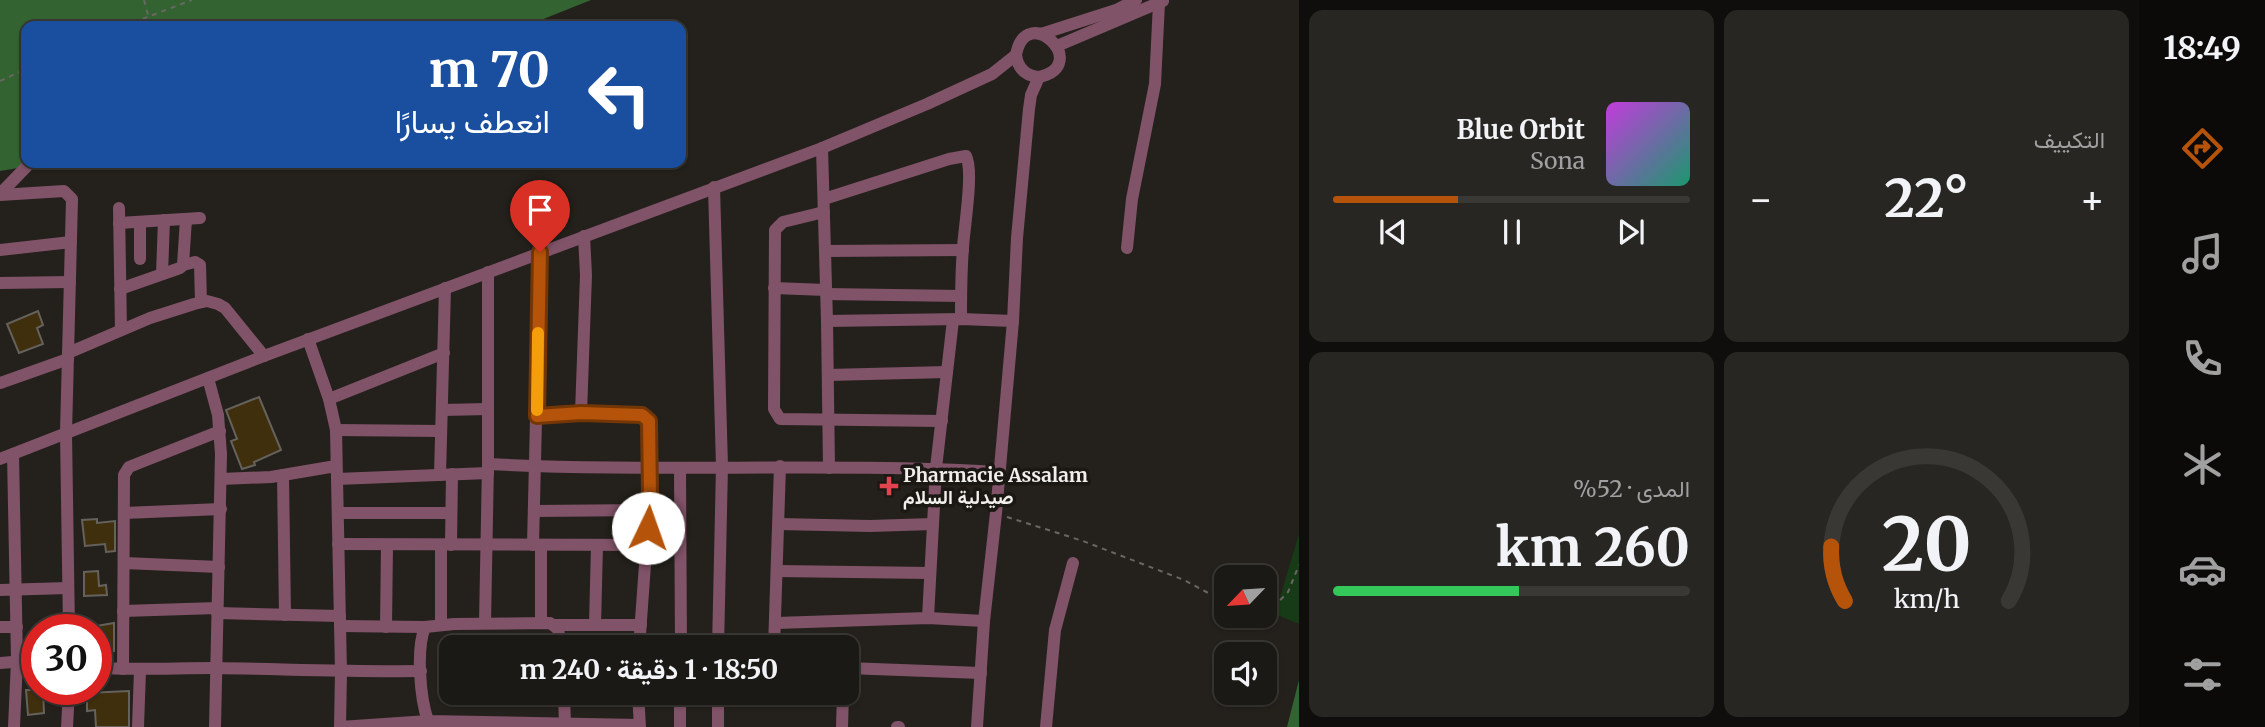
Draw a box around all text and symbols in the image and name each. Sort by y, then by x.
text: 18:49 [2163,28,2241,68]
text: 70 m [429,39,550,100]
icon: left [574,49,665,140]
text: انعطف يسارًا [395,102,550,142]
text: Blue Orbit [1456,113,1585,146]
icon: directions [2178,124,2227,173]
text: التكييف [2034,125,2105,154]
text: Sona [1530,146,1585,175]
text: 22° [1884,166,1969,231]
text: − [1748,176,1773,223]
text: + [2080,176,2105,223]
pin [510,180,570,252]
icon: arrive [521,191,559,229]
icon: previous [1374,213,1412,251]
icon: pause [1493,213,1531,251]
icon: next [1612,213,1650,251]
icon: music [2178,229,2227,278]
icon: phone [2178,334,2227,383]
icon: climate [2178,440,2227,489]
place label: Pharmacie Assalam صيدلية السلام [903,463,1088,510]
text: المدى · 52% [1573,474,1690,503]
marker: Pharmacie Assalam صيدلية السلام [881,478,897,494]
position arrow [611,491,685,565]
text: 20 [1882,499,1972,591]
text: 260 km [1496,515,1690,580]
icon: car [2178,545,2227,594]
north arrow [1214,565,1278,628]
map controls [1214,565,1277,705]
text: km/h [1893,582,1960,614]
speed limit sign: 30 [21,614,112,705]
button: sound [1214,642,1277,705]
icon: filters [2178,650,2227,699]
text: 18:50 · 1 دقيقة · 240 m [520,653,778,686]

